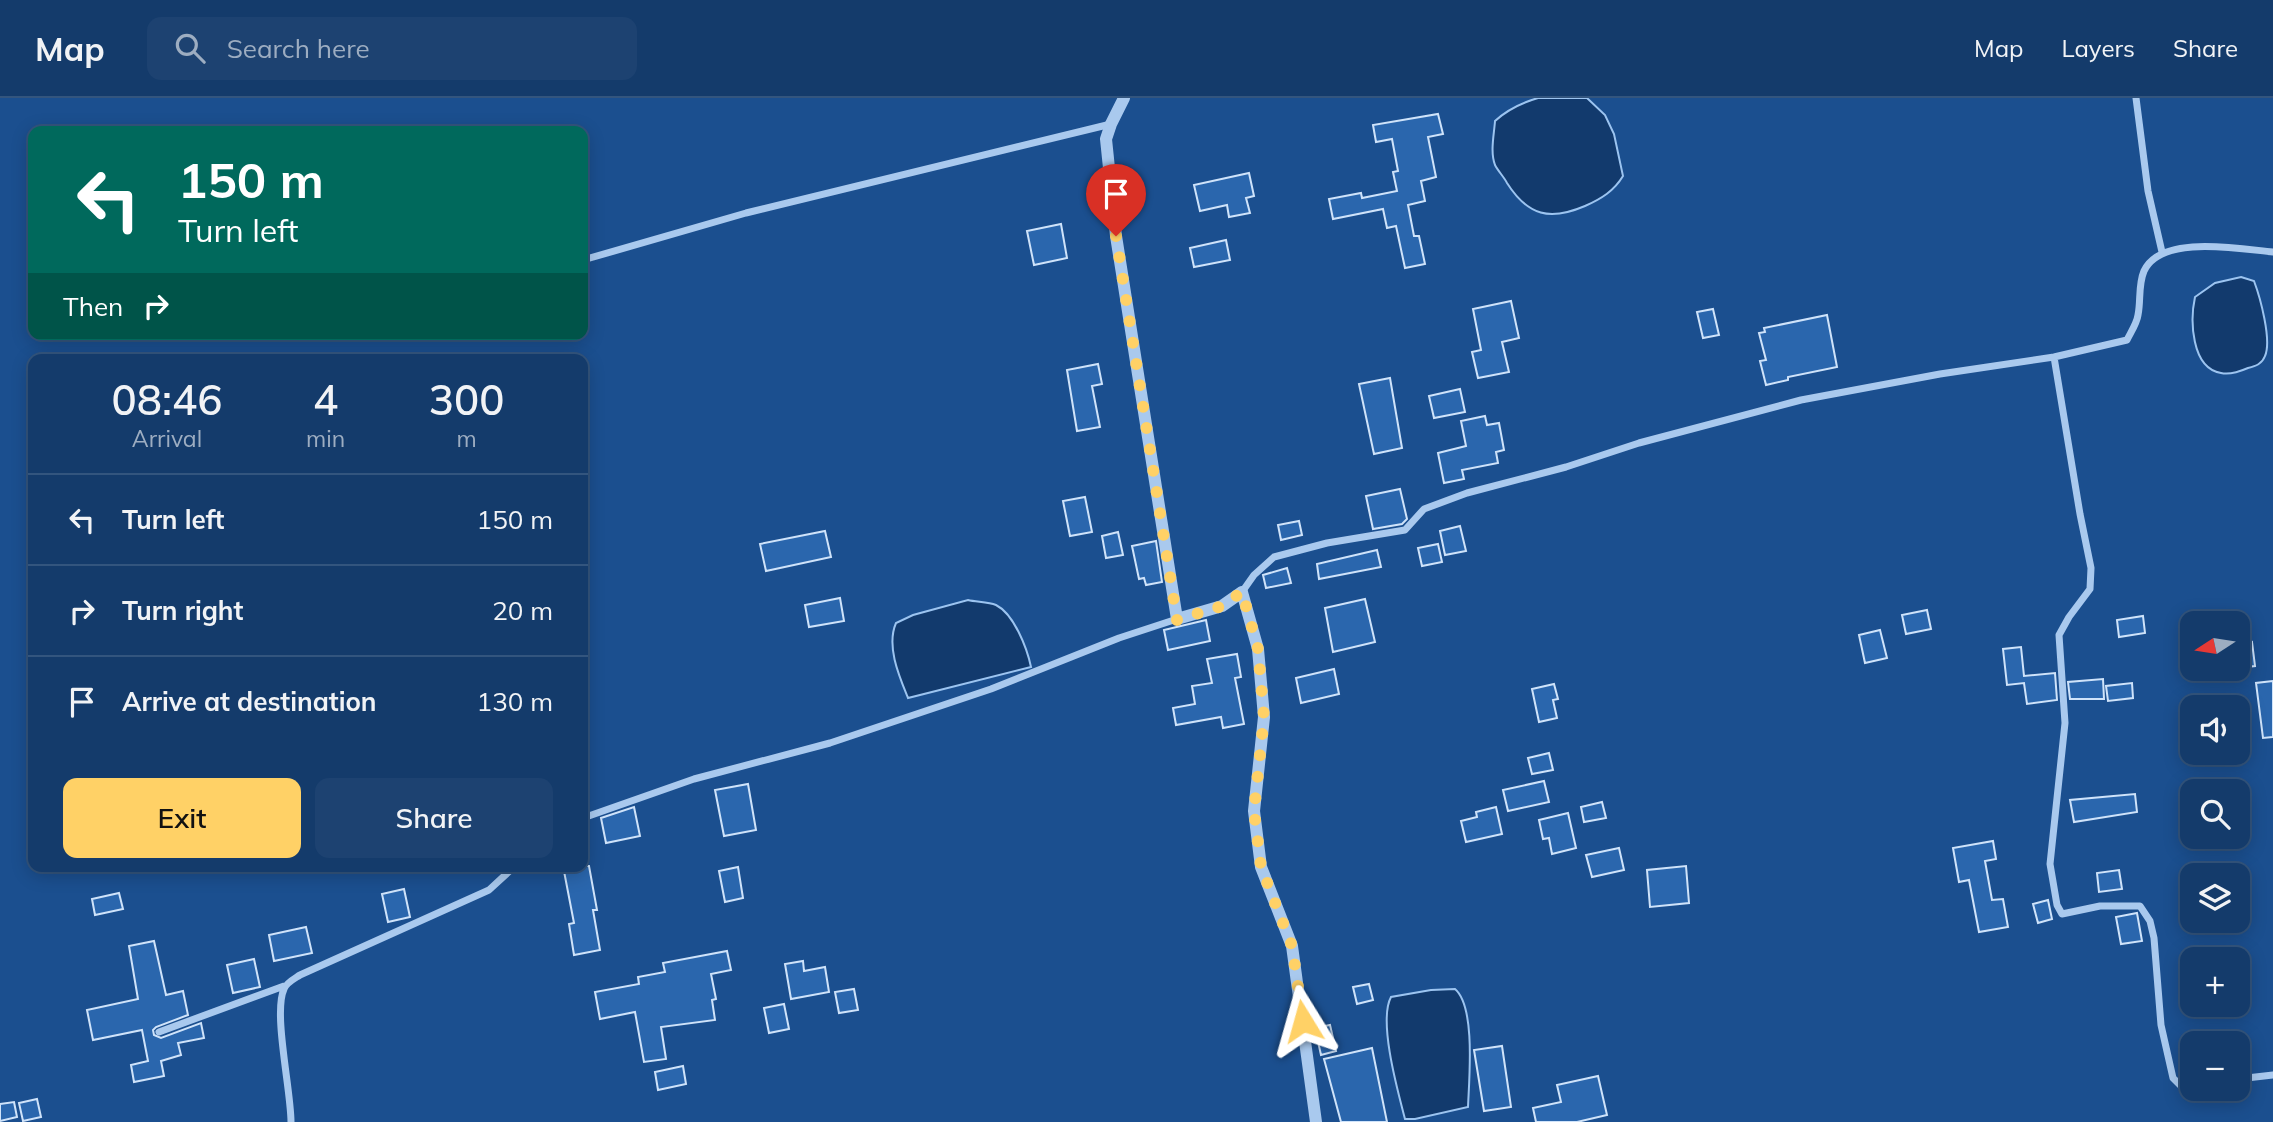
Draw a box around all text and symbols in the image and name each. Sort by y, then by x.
search box [147,17,637,80]
text: Map [35,28,105,69]
icon: search [171,29,209,67]
text: Search here [227,32,370,65]
text: Map [1974,33,2023,63]
text: Layers [2061,33,2135,63]
text: Share [2173,33,2238,63]
text: 150 m [178,149,324,210]
icon: left [63,154,154,245]
pin [1086,164,1146,236]
icon: arrive [1097,175,1135,213]
text: Turn left [178,210,298,250]
icon: right [137,287,175,325]
text: Then [63,290,123,323]
text: 08:46 [112,373,222,426]
text: 4 [313,373,338,426]
text: 300 [429,373,504,426]
text: Arrival [132,424,202,453]
text: min [306,424,345,453]
text: m [456,424,477,453]
icon: left [63,501,101,539]
text: Turn left [122,503,224,536]
text: 150 m [477,503,553,536]
icon: right [63,592,101,630]
text: Turn right [122,594,243,627]
text: 20 m [492,594,553,627]
north arrow [2180,611,2250,681]
map controls [2180,611,2250,1101]
icon: arrive [63,683,101,721]
text: Arrive at destination [122,685,377,718]
text: 130 m [477,685,553,718]
button: sound [2180,695,2250,765]
button: Exit [63,778,301,858]
button: Share [315,778,553,858]
button: search [2180,779,2250,849]
button: layers [2180,863,2250,933]
button: + [2180,947,2250,1017]
position arrow [1266,984,1340,1058]
button: − [2180,1031,2250,1101]

